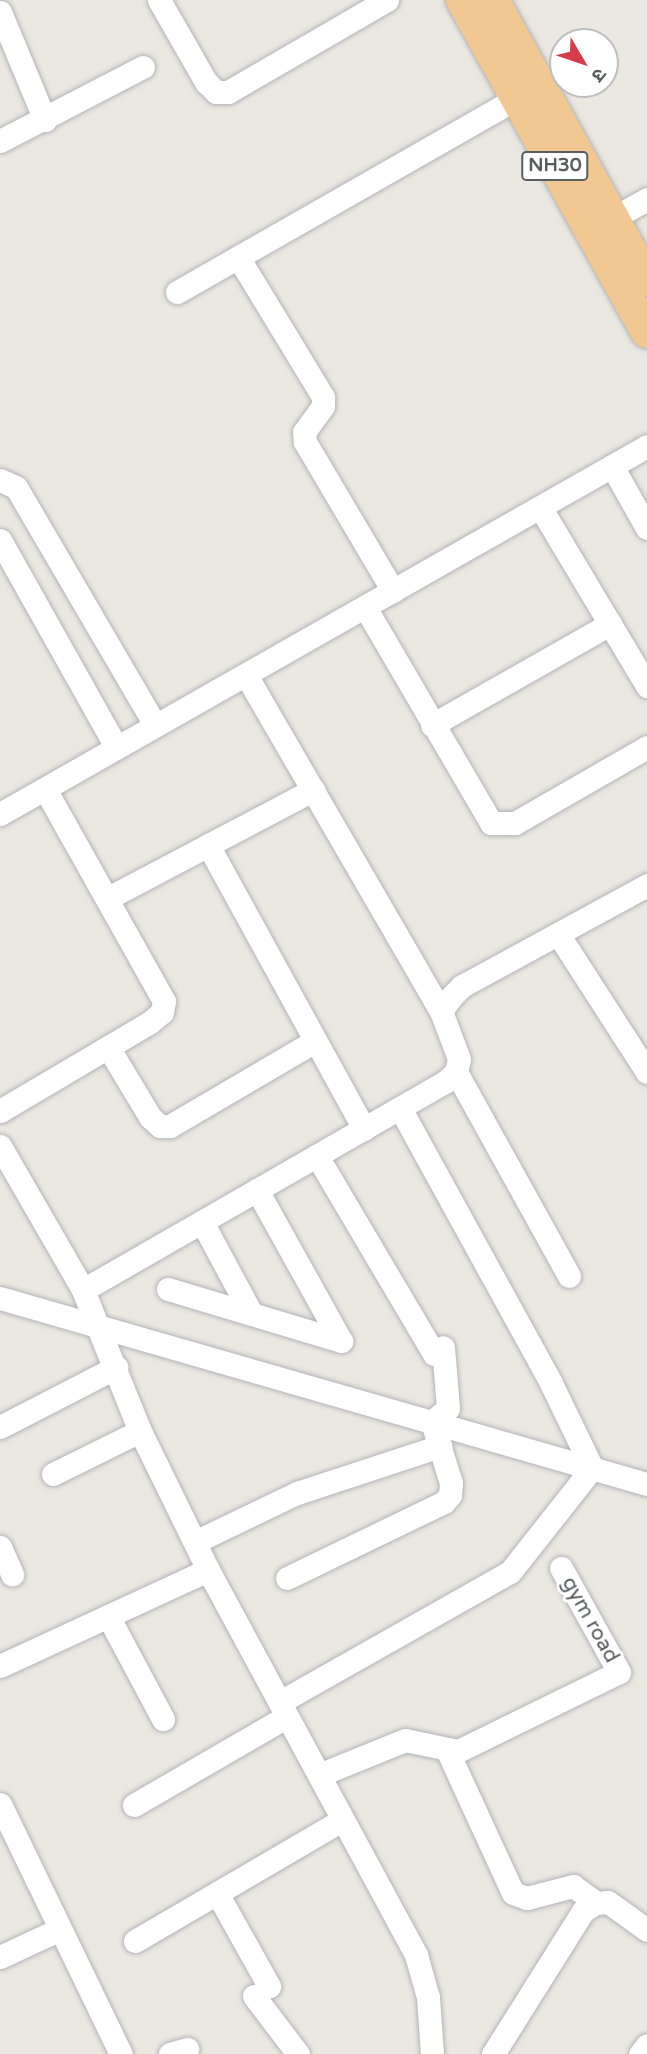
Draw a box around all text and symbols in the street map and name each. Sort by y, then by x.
north arrow [549,28,619,98]
text: उ [587,64,611,86]
road number: NH30 [520,150,590,182]
street label: gym road [556,1572,624,1668]

